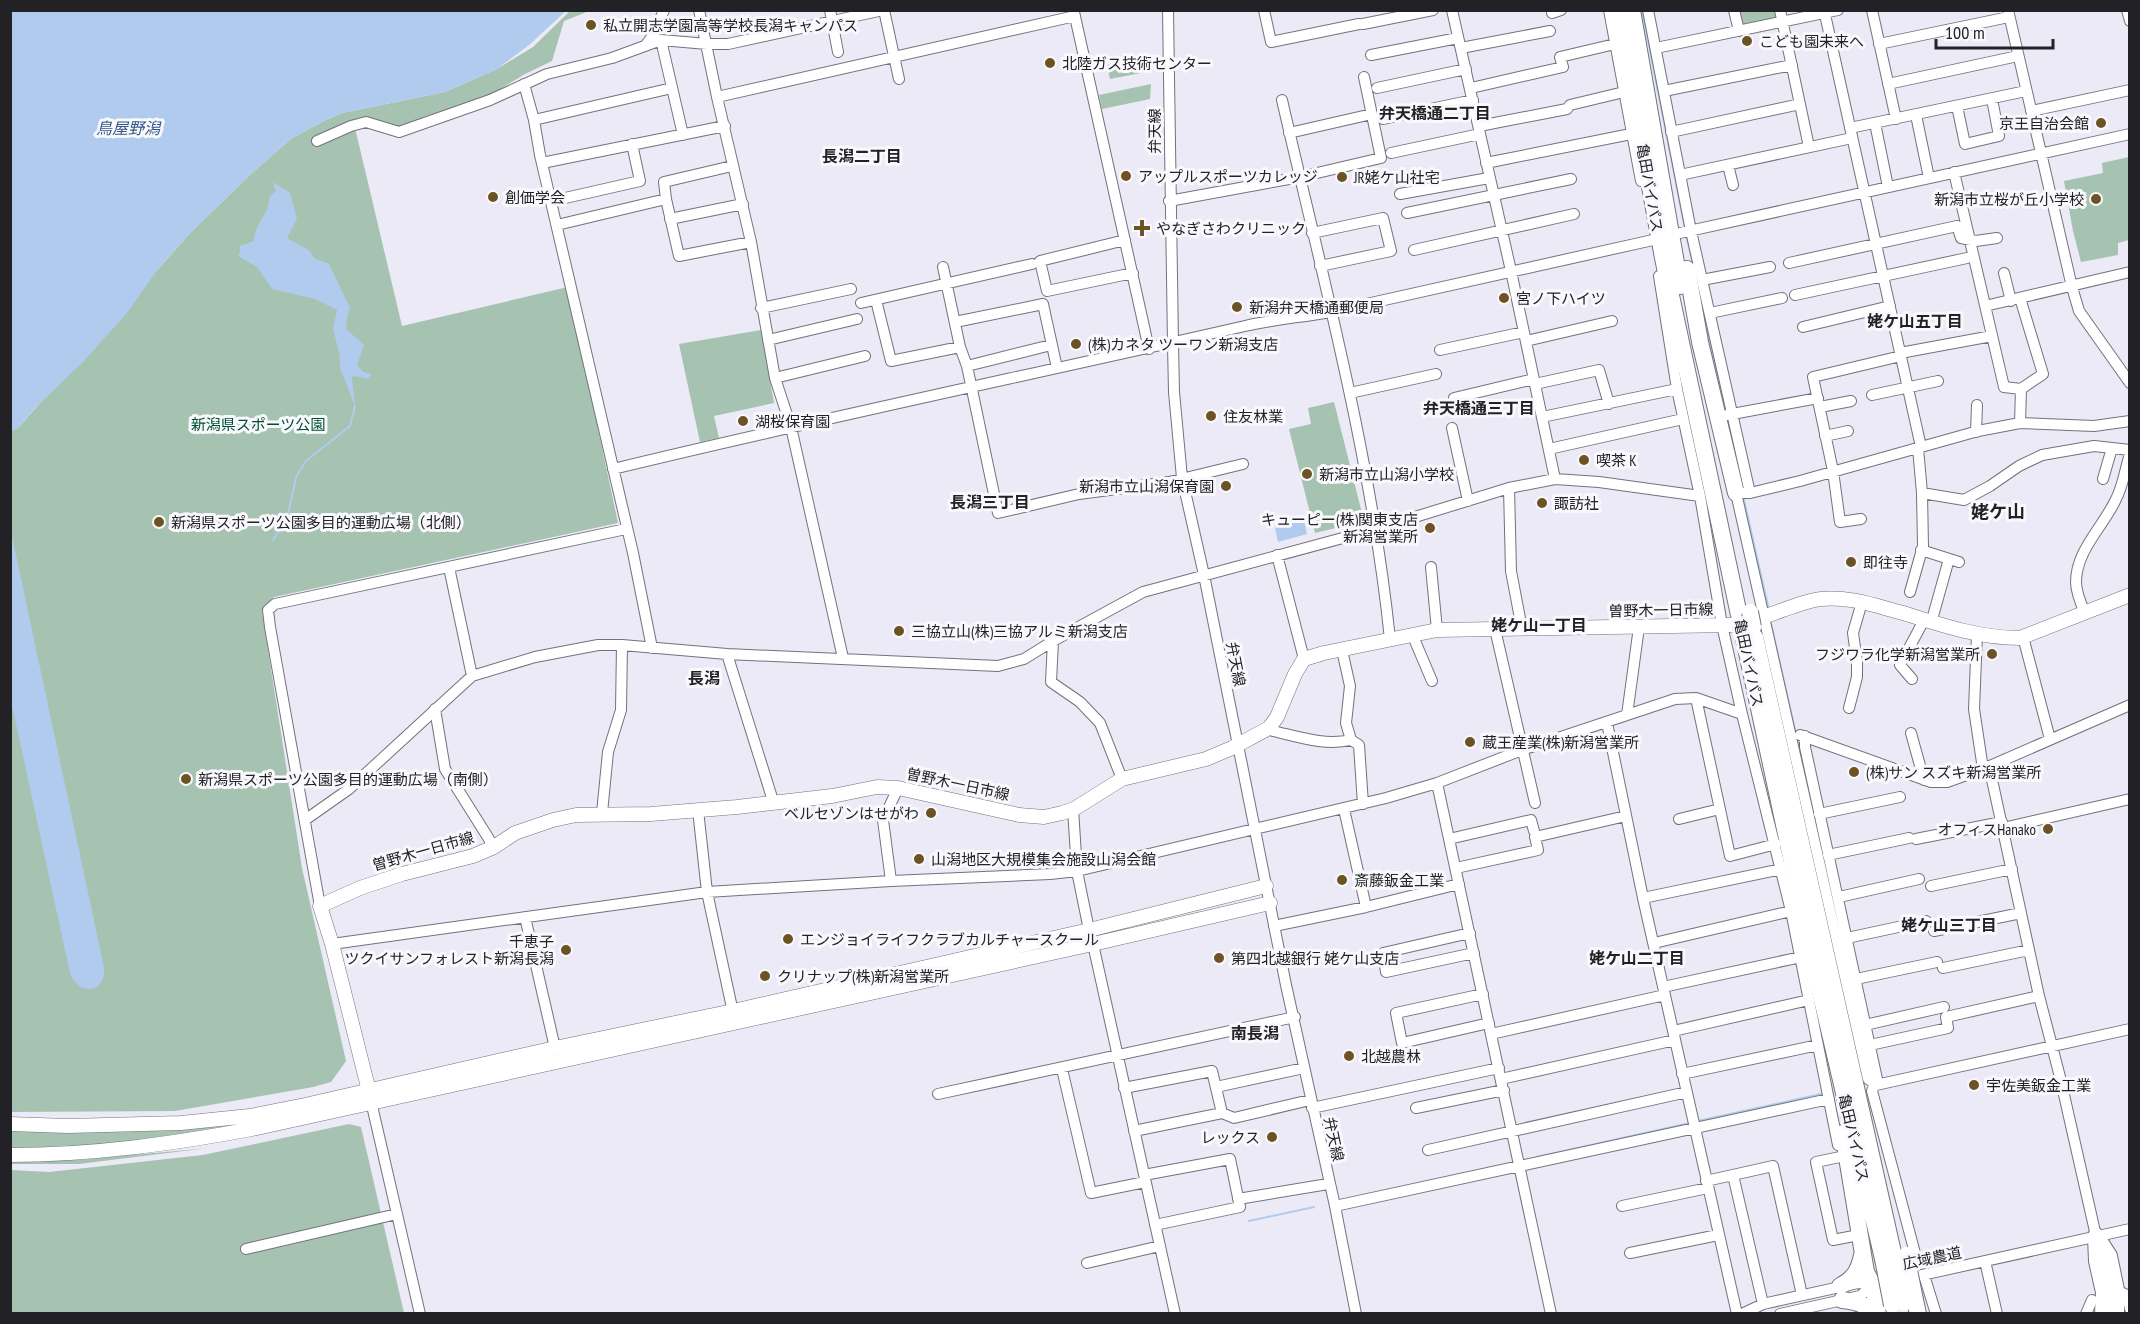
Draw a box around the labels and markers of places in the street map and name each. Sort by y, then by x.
place label: 私立開志学園高等学校長潟キャンパス [603,16,858,35]
marker: 私立開志学園高等学校長潟キャンパス [584,18,598,32]
place label: こども園未来へ [1759,32,1864,51]
marker: こども園未来へ [1740,34,1754,48]
place label: 北陸ガス技術センター [1062,54,1212,73]
marker: 北陸ガス技術センター [1043,56,1057,70]
place label: 京王自治会館 [1999,114,2089,133]
marker: 京王自治会館 [2094,116,2108,130]
place label: アップルスポーツカレッジ [1138,167,1318,186]
place label: JR姥ケ山社宅 [1353,168,1440,187]
marker: アップルスポーツカレッジ [1119,169,1133,183]
marker: JR姥ケ山社宅 [1335,170,1349,184]
place label: 創価学会 [505,188,565,207]
marker: 創価学会 [486,190,500,204]
place label: 新潟市立桜が丘小学校 [1934,190,2084,209]
marker: 新潟市立桜が丘小学校 [2089,192,2103,206]
marker: やなぎさわクリニック [1133,219,1151,237]
place label: やなぎさわクリニック [1156,219,1306,238]
place label: 宮ノ下ハイツ [1516,289,1606,308]
marker: 宮ノ下ハイツ [1497,291,1511,305]
place label: 新潟弁天橋通郵便局 [1249,298,1384,317]
marker: 新潟弁天橋通郵便局 [1230,300,1244,314]
place label: (株)カネタ ツーワン新潟支店 [1088,335,1278,354]
marker: (株)カネタ ツーワン新潟支店 [1069,337,1083,351]
place label: 住友林業 [1223,407,1283,426]
marker: 住友林業 [1204,409,1218,423]
place label: 湖桜保育園 [755,412,830,431]
marker: 湖桜保育園 [736,414,750,428]
place label: 喫茶 K [1596,451,1637,470]
marker: 喫茶 K [1577,453,1591,467]
place label: 新潟市立山潟小学校 [1319,465,1454,484]
marker: 新潟市立山潟小学校 [1300,467,1314,481]
place label: 新潟市立山潟保育園 [1079,477,1214,496]
marker: 新潟市立山潟保育園 [1219,479,1233,493]
place label: 諏訪社 [1554,494,1599,513]
marker: 諏訪社 [1535,496,1549,510]
place label: キューピー(株)関東支店 新潟営業所 [1261,510,1418,546]
place label: 新潟県スポーツ公園多目的運動広場（北側） [171,513,471,532]
marker: 新潟県スポーツ公園多目的運動広場（北側） [152,515,166,529]
marker: キューピー(株)関東支店 新潟営業所 [1423,521,1437,535]
place label: 即往寺 [1863,553,1908,572]
marker: 即往寺 [1844,555,1858,569]
place label: 三協立山(株)三協アルミ新潟支店 [911,622,1128,641]
marker: 三協立山(株)三協アルミ新潟支店 [892,624,906,638]
place label: フジワラ化学新潟営業所 [1815,645,1980,664]
marker: フジワラ化学新潟営業所 [1985,647,1999,661]
place label: 蔵王産業(株)新潟営業所 [1482,733,1639,752]
marker: 蔵王産業(株)新潟営業所 [1463,735,1477,749]
place label: (株)サン スズキ新潟営業所 [1866,763,2041,782]
marker: (株)サン スズキ新潟営業所 [1847,765,1861,779]
place label: 新潟県スポーツ公園多目的運動広場（南側） [198,770,498,789]
marker: 新潟県スポーツ公園多目的運動広場（南側） [179,772,193,786]
place label: ベルセゾンはせがわ [784,804,919,823]
marker: ベルセゾンはせがわ [924,806,938,820]
place label: オフィスHanako [1938,820,2036,839]
marker: オフィスHanako [2041,822,2055,836]
place label: 山潟地区大規模集会施設山潟会館 [931,850,1156,869]
marker: 山潟地区大規模集会施設山潟会館 [912,852,926,866]
place label: 斎藤鈑金工業 [1354,871,1444,890]
marker: 斎藤鈑金工業 [1335,873,1349,887]
place label: エンジョイライフクラブカルチャースクール [800,930,1099,949]
place label: 千恵子 ツクイサンフォレスト新潟長潟 [344,932,554,968]
marker: エンジョイライフクラブカルチャースクール [781,932,795,946]
marker: 千恵子 ツクイサンフォレスト新潟長潟 [559,943,573,957]
place label: 第四北越銀行 姥ケ山支店 [1231,949,1399,968]
marker: 第四北越銀行 姥ケ山支店 [1212,951,1226,965]
place label: クリナップ(株)新潟営業所 [777,967,949,986]
marker: クリナップ(株)新潟営業所 [758,969,772,983]
place label: 北越農林 [1361,1047,1421,1066]
marker: 北越農林 [1342,1049,1356,1063]
place label: 宇佐美鈑金工業 [1986,1076,2091,1095]
marker: 宇佐美鈑金工業 [1967,1078,1981,1092]
place label: レックス [1200,1128,1260,1147]
marker: レックス [1265,1130,1279,1144]

